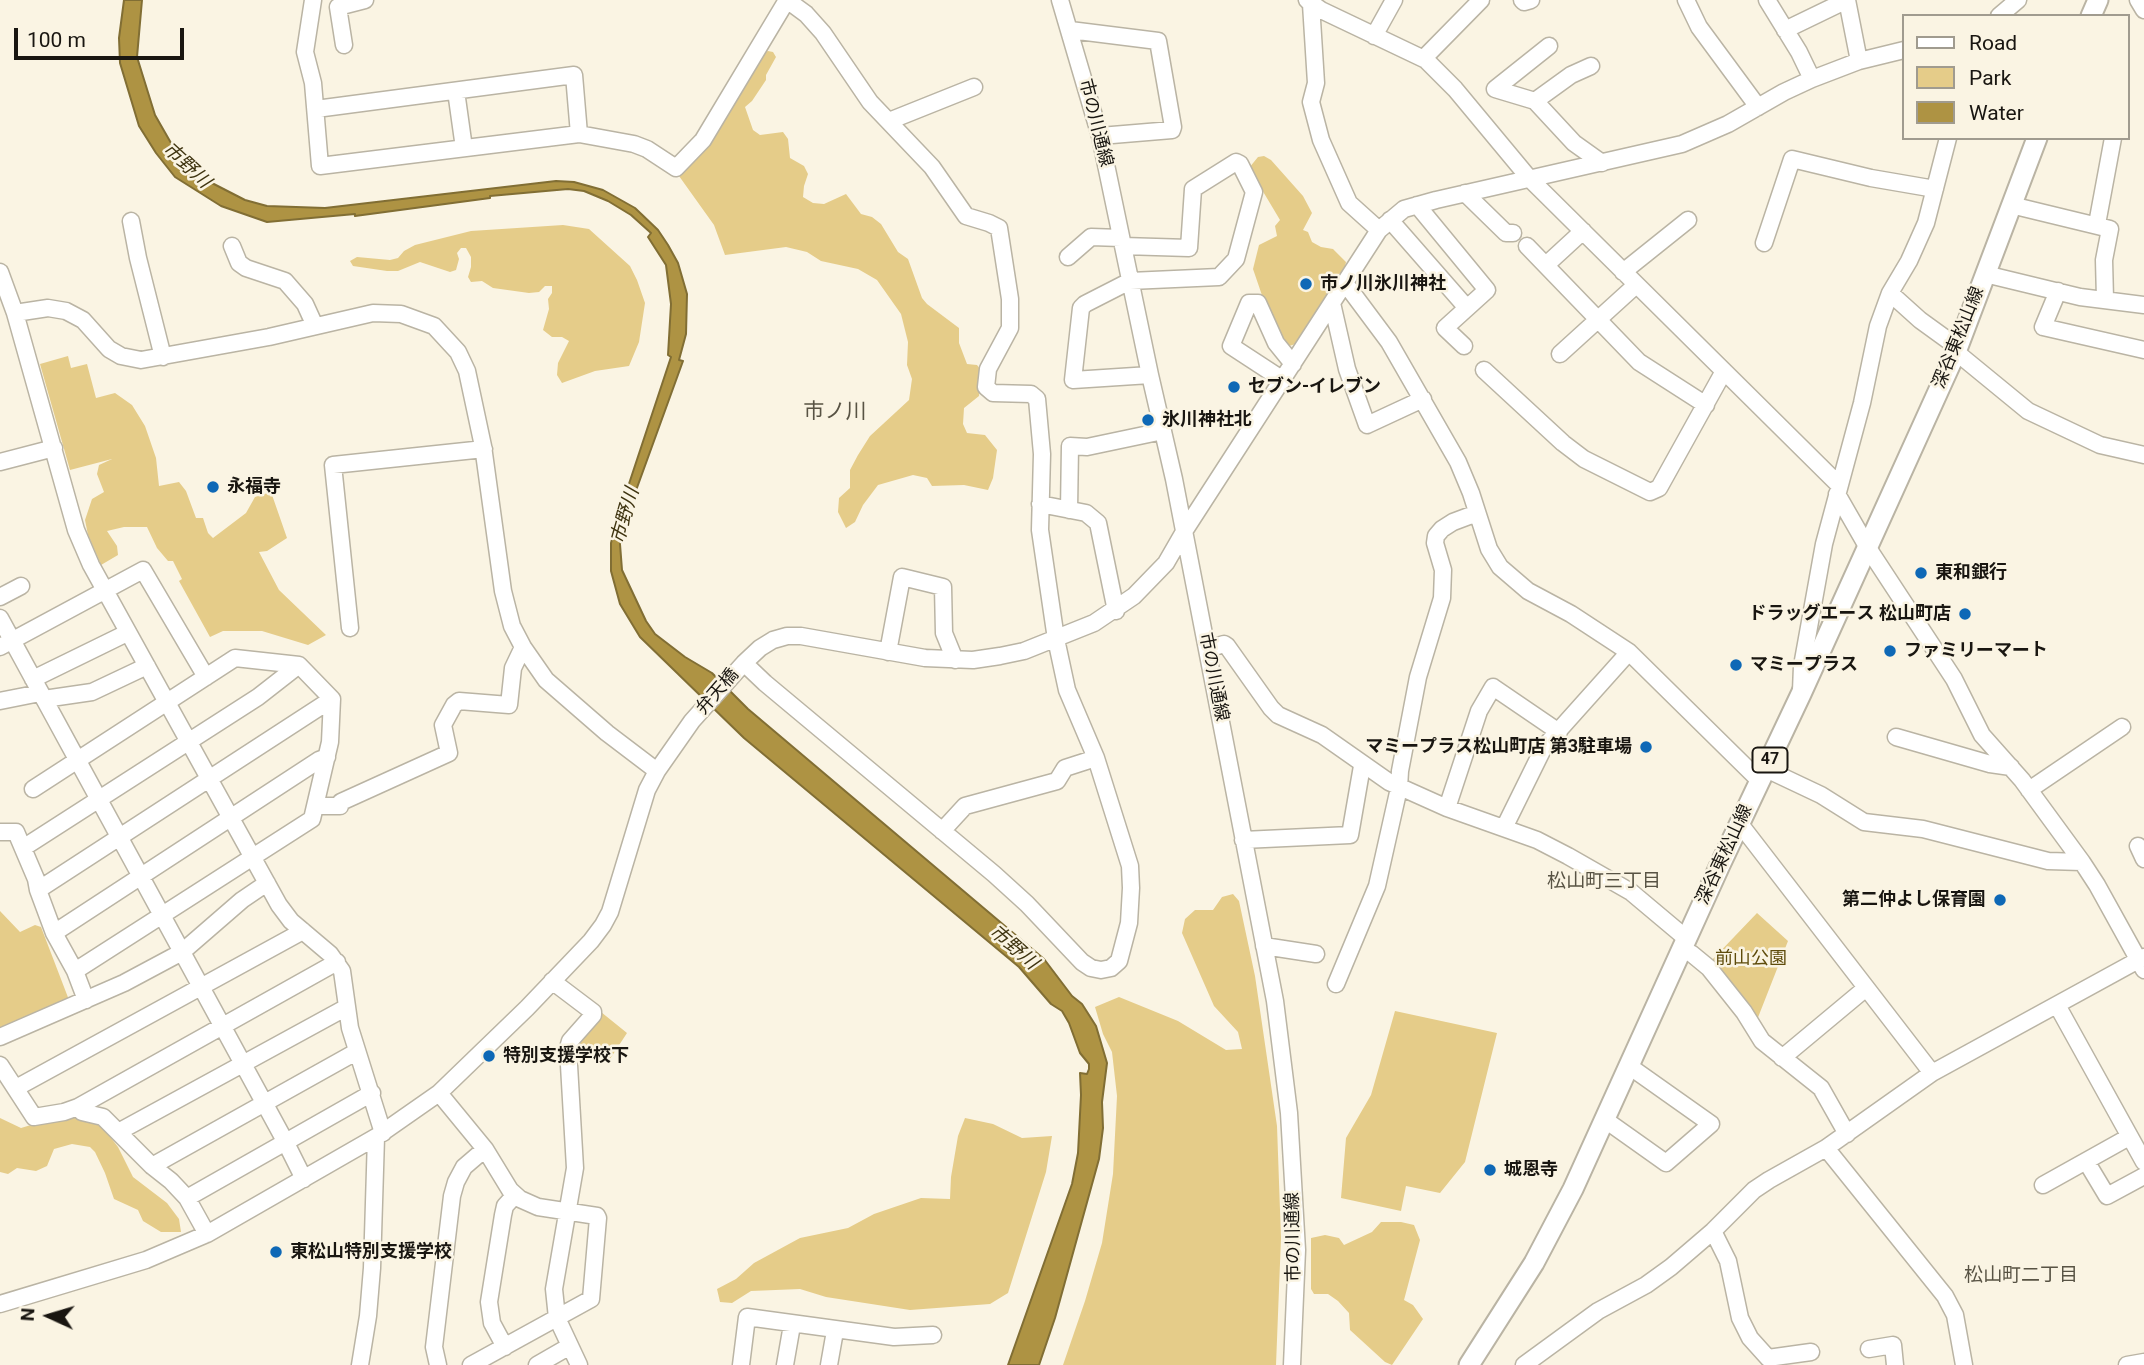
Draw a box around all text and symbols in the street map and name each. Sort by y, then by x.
scale bar [18,14,187,58]
legend [1902,14,2130,140]
text: 100 m [27,28,86,52]
text: Road [1969,31,2017,55]
text: Park [1969,66,2011,90]
street label: 市の川通線 [1074,77,1116,169]
text: Water [1969,101,2024,125]
water label: 市野川 [157,138,215,194]
place label: 市ノ川氷川神社 [1320,273,1446,295]
marker: 市ノ川氷川神社 [1298,276,1314,292]
street label: 深谷東松山線 [1929,284,1989,392]
place label: セブン-イレブン [1248,376,1381,398]
marker: セブン-イレブン [1226,379,1242,395]
district label: 市ノ川 [804,400,866,426]
place label: 氷川神社北 [1162,409,1252,431]
marker: 氷川神社北 [1140,412,1156,428]
place label: 永福寺 [227,476,281,498]
marker: 永福寺 [205,479,221,495]
water label: 市野川 [607,485,645,547]
place label: 東和銀行 [1935,562,2007,584]
marker: 東和銀行 [1913,565,1929,581]
place label: ドラッグエース 松山町店 [1749,603,1951,625]
marker: ドラッグエース 松山町店 [1957,606,1973,622]
street label: 市の川通線 [1194,631,1232,723]
place label: ファミリーマート [1904,640,2048,662]
marker: ファミリーマート [1882,643,1898,659]
place label: マミープラス [1750,654,1858,676]
marker: マミープラス [1728,657,1744,673]
street label: 弁天橋 [692,665,744,719]
place label: マミープラス松山町店 第3駐車場 [1365,736,1632,758]
marker: マミープラス松山町店 第3駐車場 [1638,739,1654,755]
road number: 47 [1752,748,1788,772]
street label: 深谷東松山線 [1692,801,1758,909]
district label: 松山町三丁目 [1547,871,1661,893]
place label: 第二仲よし保育園 [1842,889,1986,911]
marker: 第二仲よし保育園 [1992,892,2008,908]
water label: 市野川 [984,921,1042,975]
park label: 前山公園 [1715,948,1787,970]
place label: 特別支援学校下 [503,1045,629,1067]
marker: 特別支援学校下 [481,1048,497,1064]
place label: 城恩寺 [1504,1159,1558,1181]
marker: 城恩寺 [1482,1162,1498,1178]
street label: 市の川通線 [1282,1192,1306,1282]
place label: 東松山特別支援学校 [290,1241,452,1263]
marker: 東松山特別支援学校 [268,1244,284,1260]
district label: 松山町二丁目 [1964,1265,2078,1287]
north arrow [14,1281,84,1351]
text: N [16,1307,39,1322]

